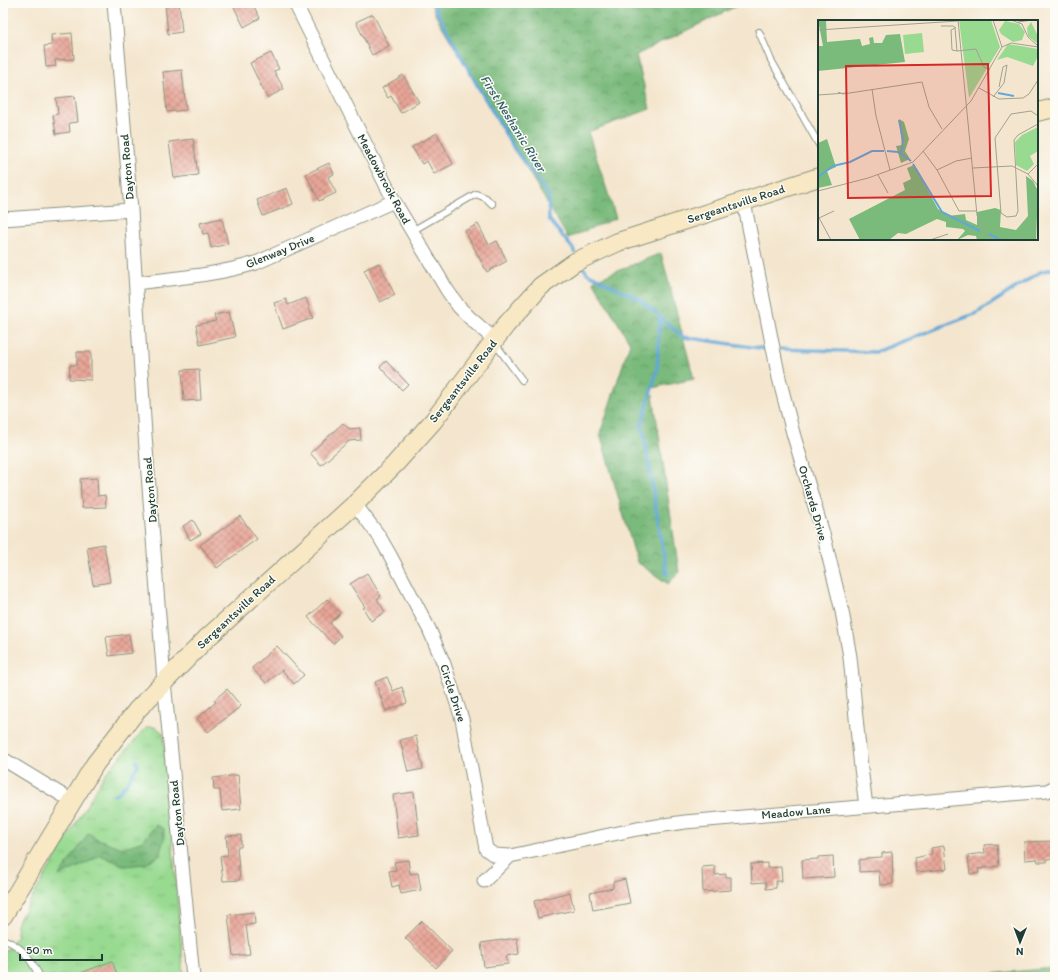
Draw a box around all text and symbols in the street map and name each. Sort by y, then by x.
inset map [818,20,1038,240]
water label: First Neshanic River [478,72,550,176]
street label: Meadowbrook Road [354,131,414,227]
street label: Dayton Road [117,133,137,201]
street label: Sergeantsville Road [685,181,787,226]
street label: Glenway Drive [244,231,317,271]
street label: Sergeantsville Road [426,336,500,425]
street label: Dayton Road [140,456,160,524]
street label: Orchards Drive [796,464,831,543]
street label: Sergeantsville Road [194,572,278,652]
street label: Circle Drive [437,662,469,724]
street label: Dayton Road [167,779,187,847]
street label: Meadow Lane [761,802,832,822]
north arrow [1000,922,1040,962]
scale bar [20,936,102,962]
text: 50 m [26,943,52,957]
text: N [1016,945,1024,958]

